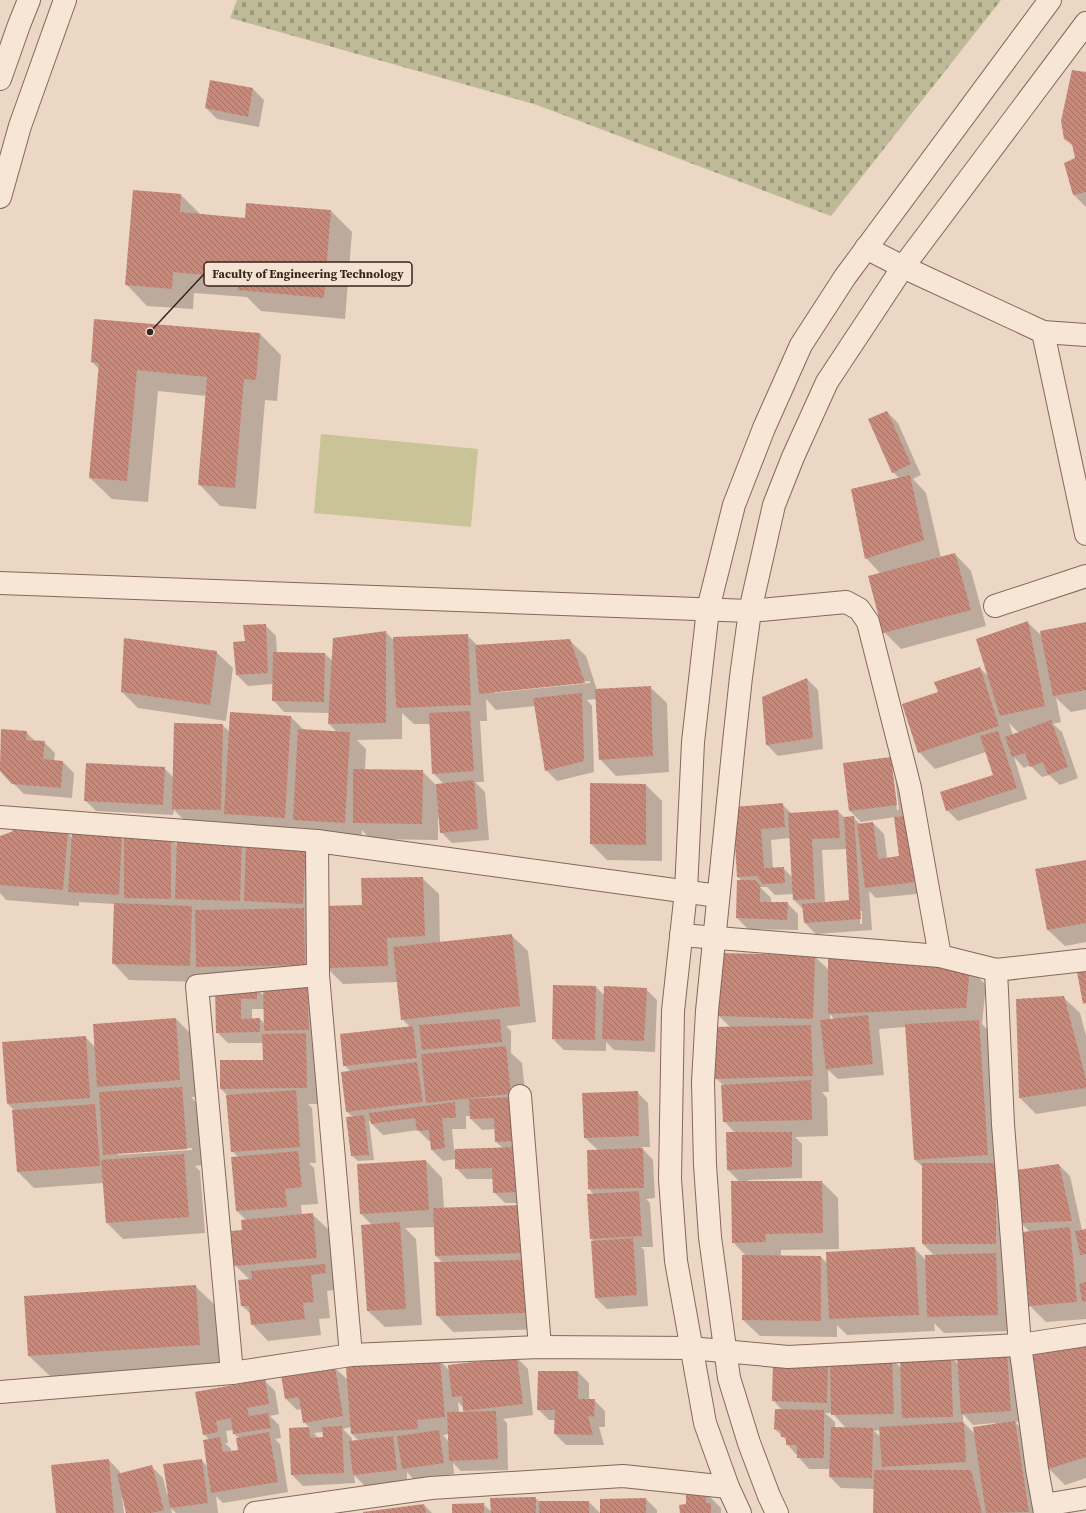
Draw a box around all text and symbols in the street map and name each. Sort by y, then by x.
callout: Faculty of Engineering Technology [204,262,412,286]
text: Faculty of Engineering Technology [212,266,404,282]

